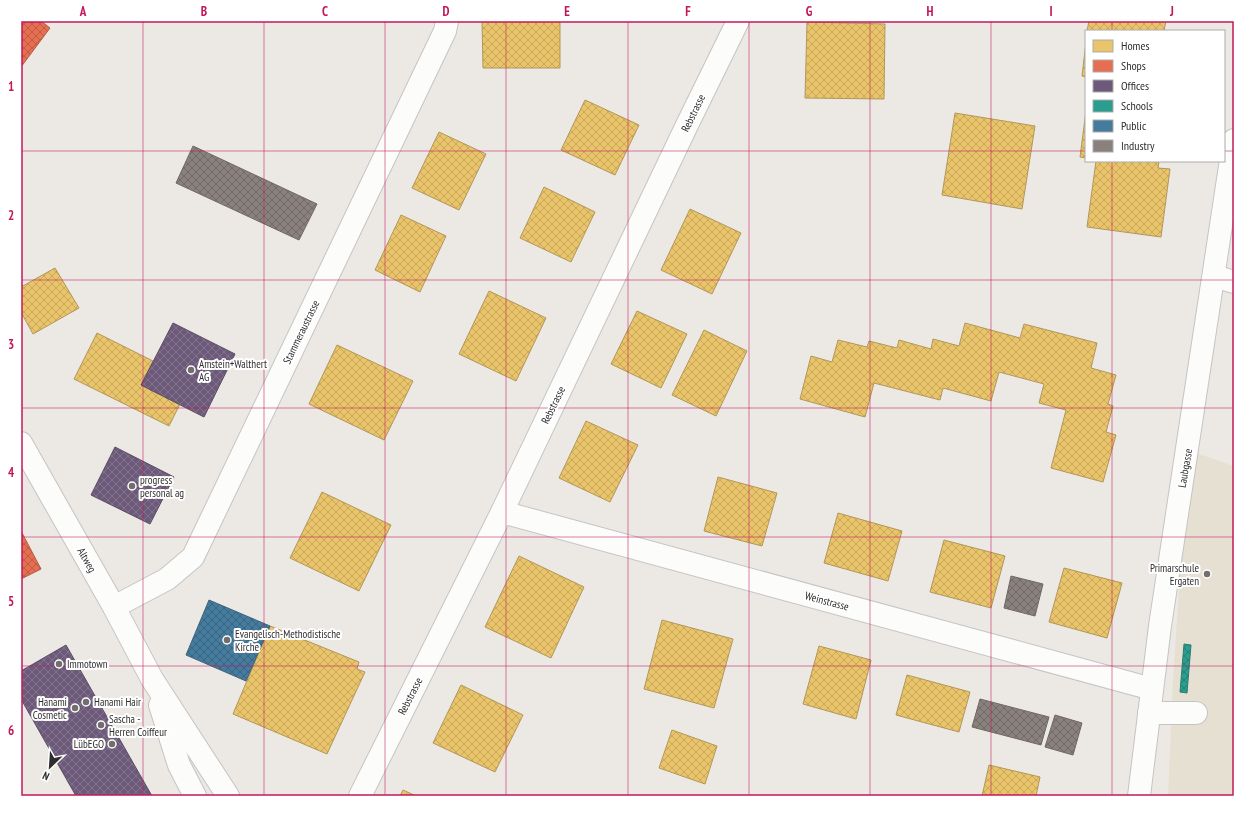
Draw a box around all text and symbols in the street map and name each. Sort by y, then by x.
text: A [79,3,87,20]
text: B [201,3,207,20]
text: C [322,3,328,20]
text: D [443,3,450,20]
text: E [564,3,570,20]
text: F [685,3,691,20]
text: G [806,3,813,20]
text: H [927,3,934,20]
text: I [1049,3,1053,20]
text: J [1169,3,1174,20]
legend [1085,30,1225,162]
text: Homes [1121,38,1149,53]
text: Shops [1121,58,1146,73]
text: 1 [8,78,14,95]
text: Offices [1121,78,1149,93]
street label: Rebstrasse [678,91,708,134]
text: Schools [1121,98,1153,113]
text: Public [1121,118,1147,133]
text: Industry [1121,138,1155,153]
text: 2 [8,207,14,224]
street label: Stammeraustrasse [280,297,323,366]
text: 3 [8,336,14,353]
place label: Amstein+Walthert AG [199,357,267,384]
marker: Amstein+Walthert AG [186,365,196,375]
street label: Rebstrasse [538,383,568,426]
street label: Laubgasse [1175,447,1195,489]
text: 4 [8,464,15,481]
place label: progress personal ag [140,473,184,500]
marker: progress personal ag [127,481,137,491]
street label: Altweg [74,545,100,575]
place label: Primarschule Ergaten [1150,561,1199,588]
marker: Primarschule Ergaten [1202,569,1212,579]
street label: Weinstrasse [804,588,851,614]
text: 5 [8,593,14,610]
place label: Evangelisch-Methodistische Kirche [235,627,341,654]
marker: Evangelisch-Methodistische Kirche [222,635,232,645]
place label: Immotown [67,657,108,671]
marker: Immotown [54,659,64,669]
street label: Rebstrasse [395,674,426,717]
place label: Hanami Cosmetic [33,695,67,722]
place label: Hanami Hair [94,695,141,709]
marker: Hanami Hair [81,697,91,707]
marker: Hanami Cosmetic [70,703,80,713]
place label: Sascha - Herren Coiffeur [109,712,167,739]
marker: Sascha - Herren Coiffeur [96,720,106,730]
text: 6 [8,722,14,739]
place label: LübEGO [74,737,104,751]
marker: LübEGO [107,739,117,749]
north arrow [30,747,70,787]
text: N [40,768,51,784]

